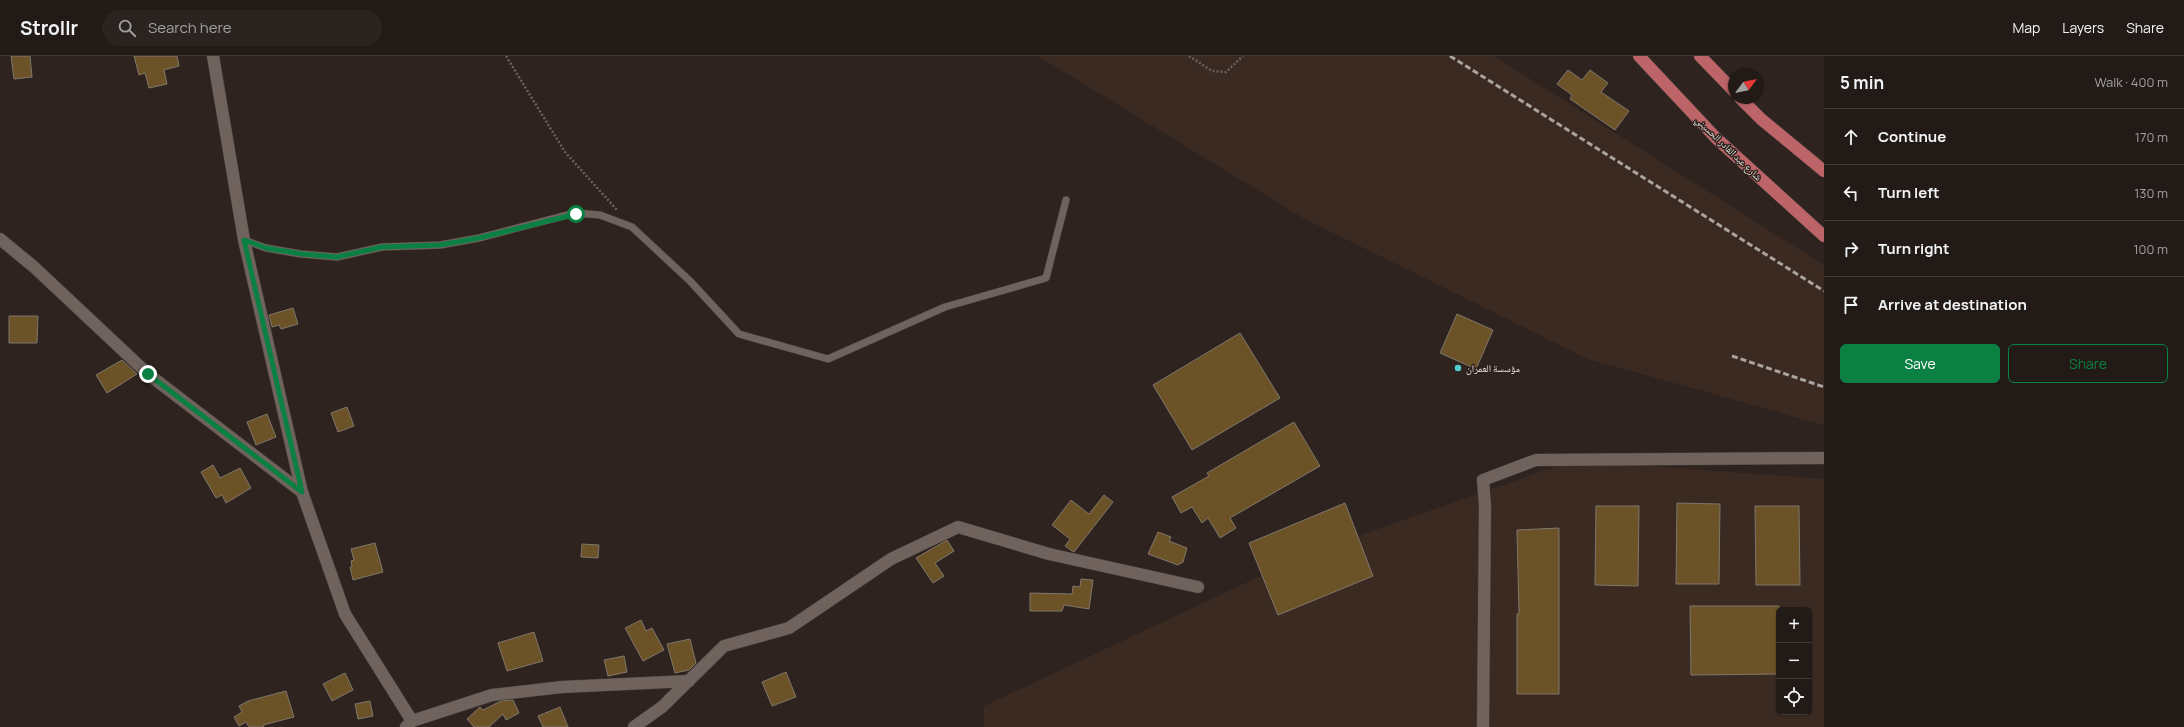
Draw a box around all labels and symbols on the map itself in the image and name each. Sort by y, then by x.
north arrow [1728,68,1764,104]
street label: شارع عبد القادر الحسيني [1691,112,1766,185]
route start [567,205,585,223]
place label: مؤسسة العمران [1466,361,1520,375]
marker: مؤسسة العمران [1453,363,1463,373]
route end [139,365,157,383]

